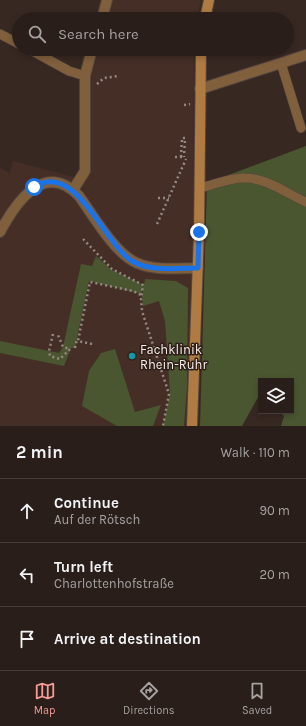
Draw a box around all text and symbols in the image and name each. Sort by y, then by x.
search box [12,12,294,56]
icon: search [26,23,48,45]
text: Search here [58,25,139,43]
route start [25,178,43,196]
route end [190,223,208,241]
place label: Fachklinik Rhein-Ruhr [140,342,207,372]
marker: Fachklinik Rhein-Ruhr [127,351,137,361]
map controls [258,378,294,414]
button: layers [258,378,294,414]
text: 2 min [16,442,63,462]
text: Walk · 110 m [221,445,290,460]
text: Continue [54,494,119,512]
icon: ahead [16,500,38,522]
text: 90 m [259,503,290,518]
text: Auf der Rötsch [54,512,140,527]
text: Turn left [54,558,113,576]
icon: left [16,564,38,586]
text: 20 m [260,567,290,582]
text: Charlottenhofstraße [54,576,174,591]
icon: arrive [16,628,38,650]
text: Arrive at destination [54,630,201,648]
tab: Map [34,680,56,717]
tab: Directions [123,680,175,717]
tab: Saved [242,680,272,717]

